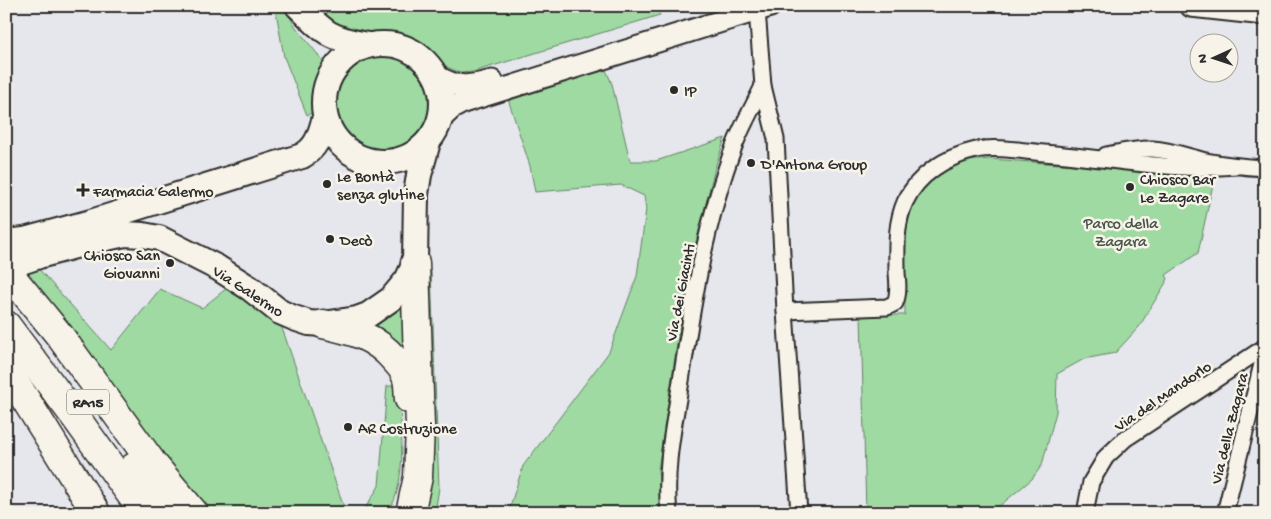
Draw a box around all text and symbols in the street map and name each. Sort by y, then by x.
north arrow [1188,32,1238,82]
text: N [1195,54,1212,64]
marker: IP [668,84,680,96]
place label: IP [684,84,697,103]
marker: D'Antona Group [745,157,757,169]
place label: D'Antona Group [760,157,867,176]
place label: Le Bontà senza glutine [337,169,425,206]
place label: Chiosco Bar Le Zagare [1140,172,1217,209]
marker: Le Bontà senza glutine [321,178,333,190]
marker: Chiosco Bar Le Zagare [1124,181,1136,193]
marker: Farmacia Galermo [77,184,89,196]
place label: Farmacia Galermo [92,184,214,203]
park label: Parco della Zagara [1083,216,1159,253]
marker: Decò [324,233,336,245]
place label: Decò [339,233,372,252]
street label: Via dei Giacinti [663,242,701,344]
place label: Chiosco San Giovanni [84,248,160,285]
marker: Chiosco San Giovanni [164,257,176,269]
street label: Via Galermo [207,262,286,323]
street label: Via del Mandorlo [1111,359,1216,438]
street label: Via della Zagara [1208,370,1255,487]
road number: RA15 [67,390,109,414]
marker: AR Costruzione [342,421,354,433]
place label: AR Costruzione [358,421,458,440]

